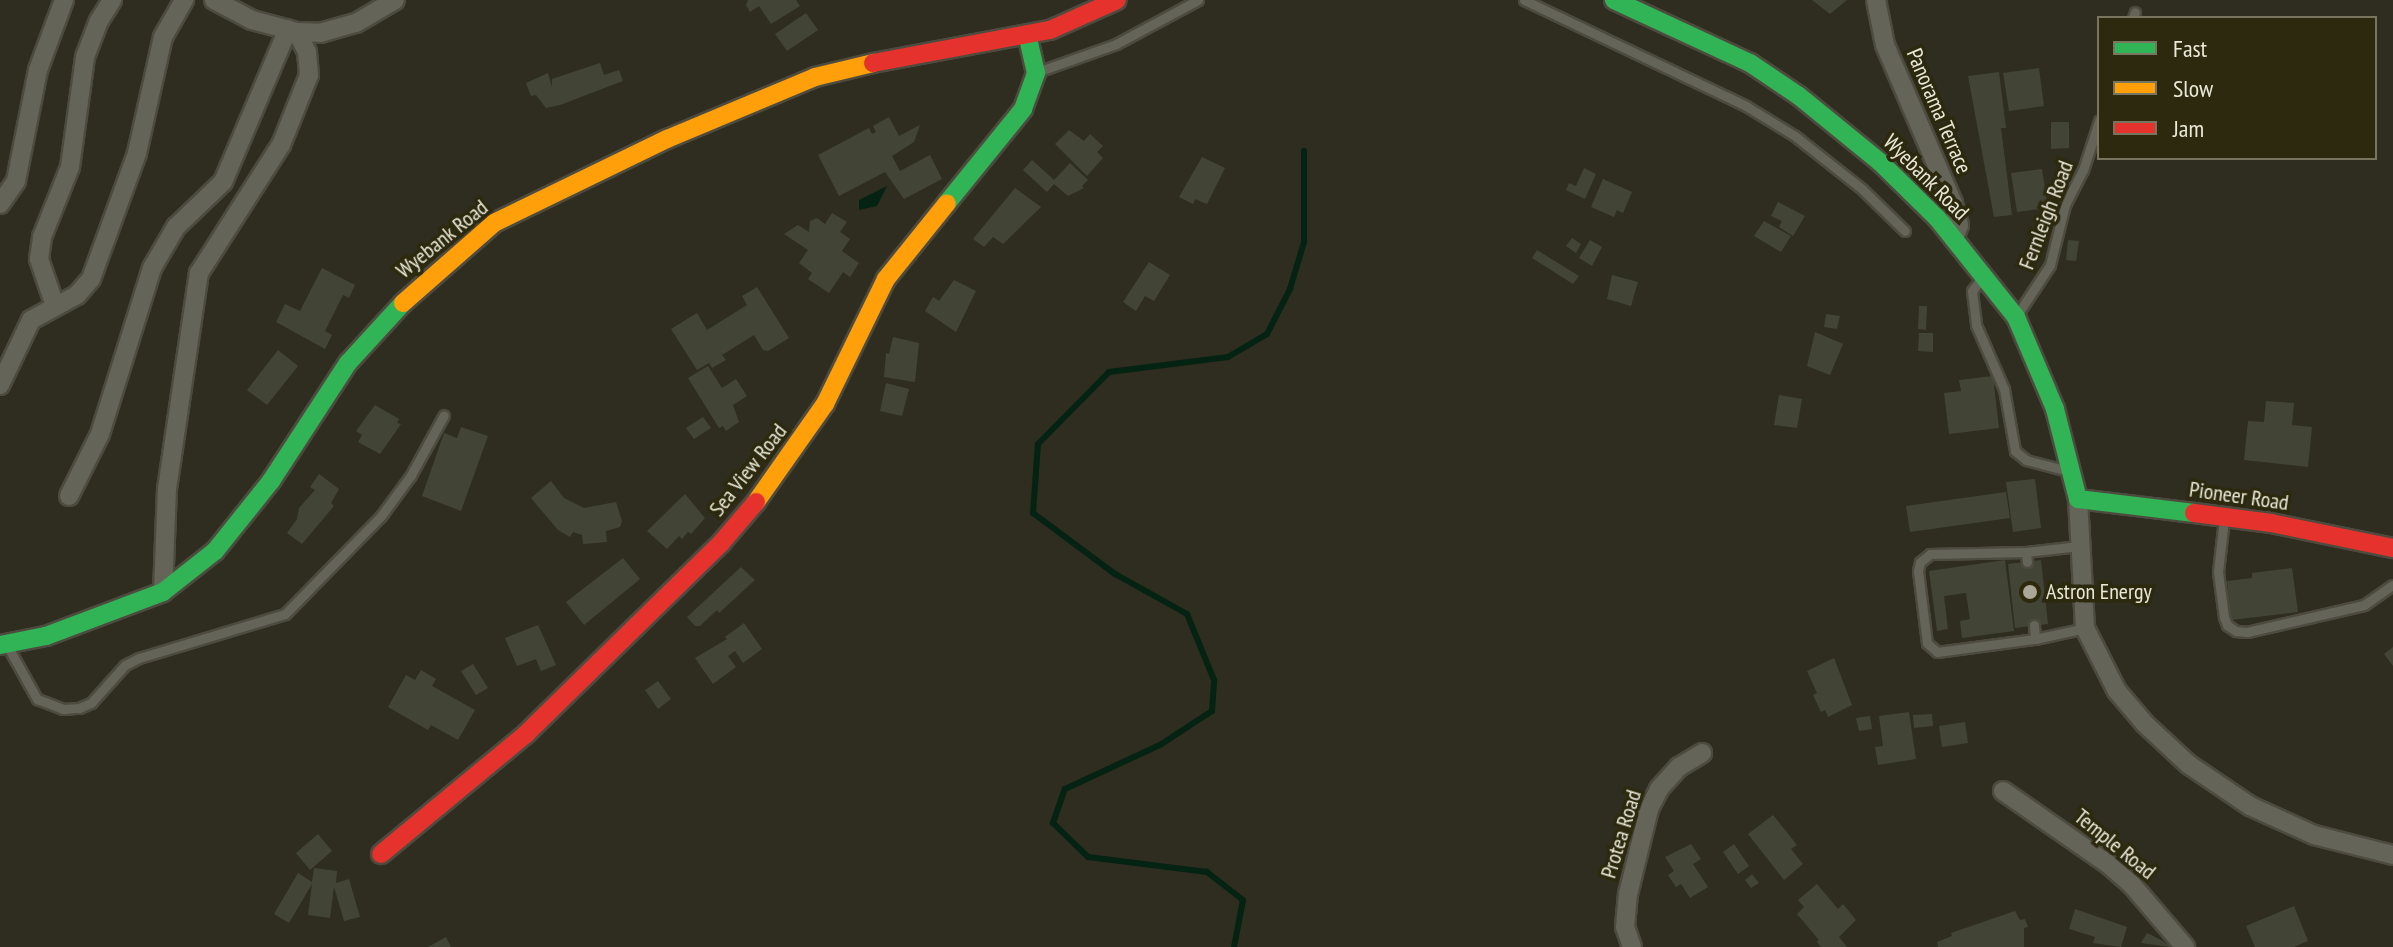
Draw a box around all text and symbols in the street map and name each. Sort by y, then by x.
legend [2097,16,2377,160]
text: Fast [2173,33,2207,64]
street label: Panorama Terrace [1901,44,1977,178]
text: Slow [2173,73,2213,104]
text: Jam [2173,113,2204,144]
street label: Wyebank Road [1878,129,1974,225]
street label: Fernleigh Road [2013,157,2079,273]
street label: Wyebank Road [391,194,493,284]
street label: Sea View Road [703,418,793,522]
street label: Pioneer Road [2188,476,2290,516]
place label: Astron Energy [2046,579,2152,605]
marker: Astron Energy [2021,583,2039,601]
street label: Protea Road [1595,787,1647,881]
street label: Temple Road [2069,803,2161,885]

